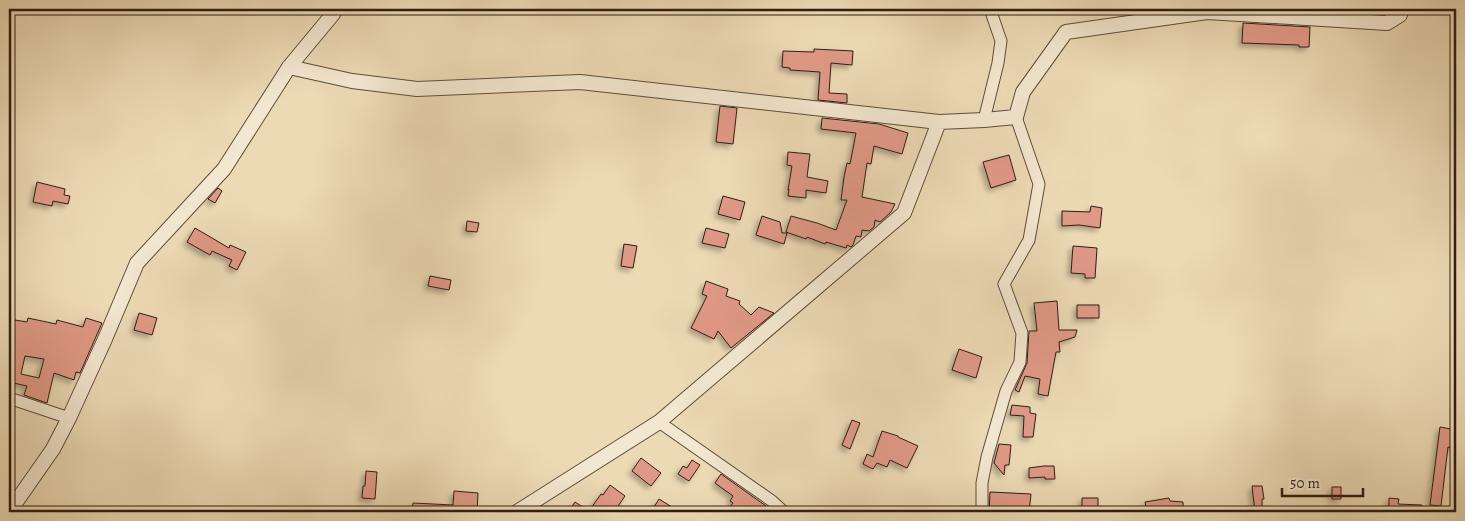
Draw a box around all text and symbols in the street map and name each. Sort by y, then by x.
scale bar [1282,466,1364,498]
text: 50 m [1290,473,1320,493]

